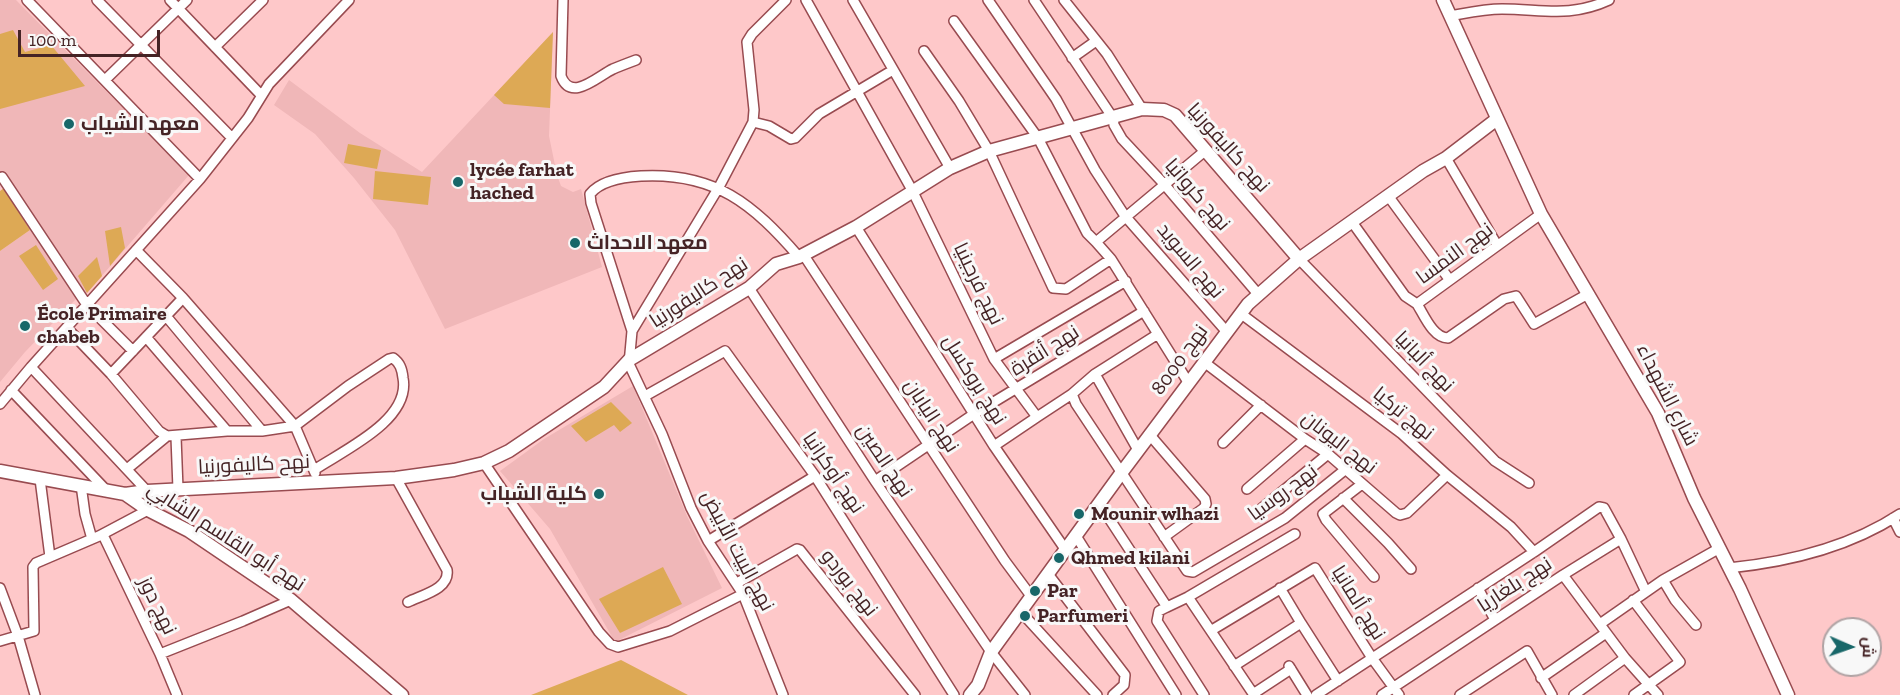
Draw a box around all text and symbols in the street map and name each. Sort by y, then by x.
scale bar [21,18,164,56]
text: 100 m [29,29,76,51]
street label: نهح كاليفورنيا [1182,98,1274,198]
place label: معهد الشياب [81,112,199,136]
marker: معهد الشياب [62,117,76,131]
street label: نهج كرواتيا [1159,154,1235,236]
place label: lycée farhat hached [470,158,574,205]
marker: lycée farhat hached [451,175,465,189]
street label: نهج السويد [1151,218,1229,304]
street label: نهج النمسا [1412,218,1498,290]
place label: معهد الاحداث [587,231,708,255]
marker: معهد الاحداث [568,236,582,250]
street label: نهج فرجينيا [948,239,1008,329]
street label: نهح كاليفورنيا [645,252,753,334]
place label: École Primaire chabeb [37,302,167,349]
marker: École Primaire chabeb [18,319,32,333]
street label: نهج أنقرة [1006,320,1084,382]
street label: نهج 8000 [1146,320,1214,400]
street label: نهج ألبانيا [1389,327,1459,397]
street label: نهج بروكسل [937,331,1011,429]
street label: شارع الشهداء [1631,340,1703,450]
street label: نهج اليابان [898,375,964,457]
street label: نهج تركيا [1368,382,1438,446]
street label: نهج اليونان [1297,406,1381,480]
street label: نهج الصين [851,420,917,502]
street label: نهج أوكرانيا [797,428,869,518]
street label: نهح كاليفورنيا [197,450,311,480]
street label: نهج روسيا [1244,460,1322,526]
street label: نهج أبو القاسم الشابي [143,477,309,597]
place label: كلية الشباب [480,482,587,506]
marker: كلية الشباب [592,487,606,501]
street label: نهج البيت الأبيض [695,487,779,615]
place label: Mounir wlhazi [1091,502,1219,526]
marker: Mounir wlhazi [1072,507,1086,521]
street label: نهج بوردو [815,545,883,621]
place label: Qhmed kilani [1071,546,1190,570]
marker: Qhmed kilani [1052,551,1066,565]
street label: نهج بلغاريا [1473,552,1557,618]
street label: نهج ألمانيا [1326,561,1390,645]
street label: نهج دوز [133,573,181,639]
place label: Par [1047,579,1078,603]
marker: Par [1028,584,1042,598]
place label: Parfumeri [1037,604,1128,628]
marker: Parfumeri [1018,609,1032,623]
north arrow [1822,617,1882,677]
text: ش [1859,637,1878,658]

